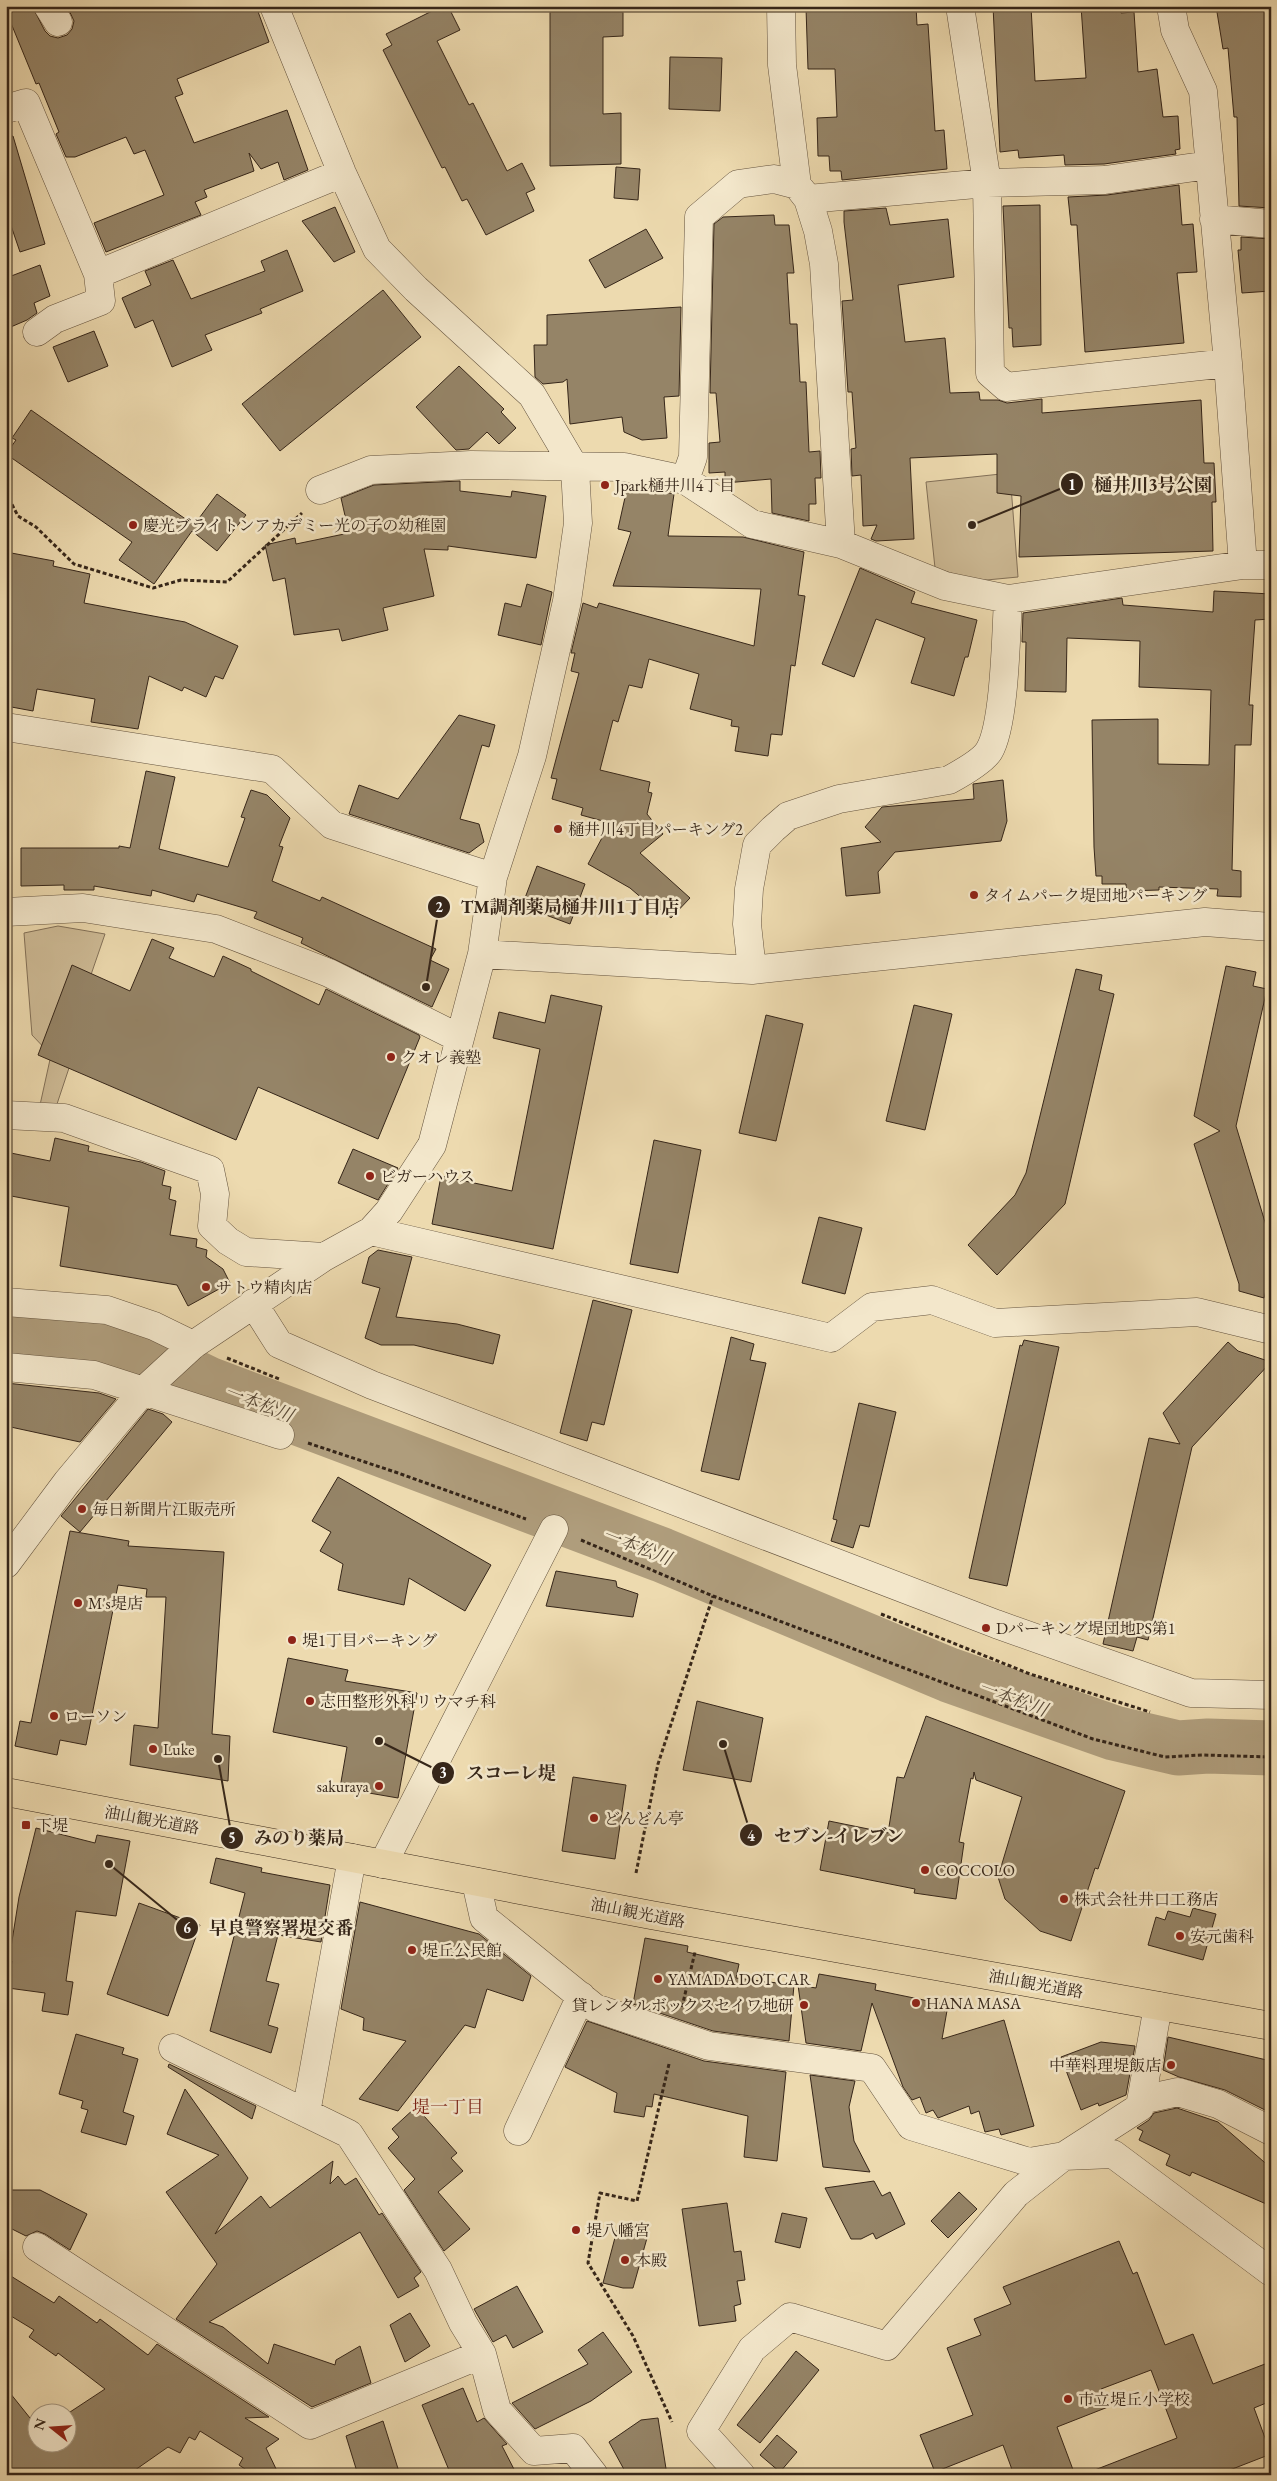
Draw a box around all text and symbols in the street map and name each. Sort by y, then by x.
callout: 樋井川3号公園 [1060,468,1222,501]
text: 樋井川3号公園 [1094,473,1212,496]
place label: Jpark樋井川4丁目 [613,475,735,496]
text: 1 [1068,475,1076,494]
marker: Jpark樋井川4丁目 [599,479,611,491]
place label: 慶光ブライトンアカデミー光の子の幼稚園 [143,515,446,536]
marker: 慶光ブライトンアカデミー光の子の幼稚園 [127,519,139,531]
place label: 樋井川4丁目パーキング2 [568,819,743,840]
marker: 樋井川4丁目パーキング2 [552,823,564,835]
place label: タイムパーク堤団地パーキング [984,885,1207,906]
marker: タイムパーク堤団地パーキング [968,889,980,901]
callout: TM調剤薬局樋井川1丁目店 [426,890,690,923]
text: TM調剤薬局樋井川1丁目店 [461,895,679,918]
text: 2 [435,897,443,916]
place label: クオレ義塾 [401,1047,481,1068]
marker: クオレ義塾 [385,1051,397,1063]
place label: ビガーハウス [380,1166,475,1187]
marker: ビガーハウス [364,1170,376,1182]
place label: サトウ精肉店 [216,1277,312,1298]
marker: サトウ精肉店 [200,1281,212,1293]
water label: 一本松川 [221,1379,299,1427]
place label: 毎日新聞片江販売所 [92,1499,236,1520]
marker: 毎日新聞片江販売所 [76,1503,88,1515]
water label: 一本松川 [599,1522,677,1570]
place label: M's堤店 [88,1593,143,1614]
marker: M's堤店 [72,1597,84,1609]
place label: Dパーキング堤団地PS第1 [996,1618,1176,1639]
marker: Dパーキング堤団地PS第1 [980,1622,992,1634]
place label: 堤1丁目パーキング [302,1630,437,1651]
marker: 堤1丁目パーキング [286,1634,298,1646]
water label: 一本松川 [975,1675,1053,1722]
place label: 志田整形外科リウマチ科 [320,1691,496,1712]
marker: 志田整形外科リウマチ科 [304,1695,316,1707]
place label: ローソン [64,1706,127,1727]
marker: ローソン [48,1710,60,1722]
place label: Luke [163,1739,195,1760]
marker: Luke [147,1743,159,1755]
callout: スコーレ堤 [431,1756,566,1789]
text: スコーレ堤 [466,1761,556,1784]
text: 3 [439,1763,447,1782]
place label: sakuraya [317,1776,370,1797]
marker: sakuraya [373,1780,385,1792]
street label: 油山観光道路 [103,1801,201,1839]
place label: どんどん亭 [604,1808,684,1829]
marker: どんどん亭 [588,1812,600,1824]
place label: 下堤 [36,1815,68,1836]
marker: 下堤 [20,1819,32,1831]
callout: セブン-イレブン [738,1819,915,1852]
callout: みのり薬局 [219,1821,354,1854]
text: セブン-イレブン [774,1824,904,1847]
text: みのり薬局 [254,1826,344,1849]
text: 4 [747,1826,756,1845]
text: 5 [228,1828,236,1847]
place label: COCCOLO [935,1860,1015,1881]
marker: COCCOLO [919,1864,931,1876]
place label: 株式会社井口工務店 [1074,1889,1218,1910]
marker: 株式会社井口工務店 [1058,1893,1070,1905]
street label: 油山観光道路 [589,1894,687,1932]
callout: 早良警察署堤交番 [174,1912,363,1945]
text: 早良警察署堤交番 [209,1916,353,1939]
text: 6 [183,1918,191,1937]
place label: 安元歯科 [1190,1926,1254,1947]
marker: 安元歯科 [1174,1930,1186,1942]
place label: 堤丘公民館 [422,1940,502,1961]
marker: 堤丘公民館 [406,1944,418,1956]
street label: 油山観光道路 [987,1965,1085,2003]
place label: YAMADA DOT CAR [668,1969,811,1990]
marker: YAMADA DOT CAR [652,1973,664,1985]
place label: HANA MASA [926,1993,1022,2014]
place label: 貸レンタルボックスセイワ地研 [572,1995,794,2016]
marker: HANA MASA [910,1997,922,2009]
marker: 貸レンタルボックスセイワ地研 [798,1999,810,2011]
place label: 中華料理堤飯店 [1049,2055,1161,2076]
marker: 中華料理堤飯店 [1165,2059,1177,2071]
district label: 堤一丁目 [412,2095,484,2118]
place label: 堤八幡宮 [586,2220,650,2241]
marker: 堤八幡宮 [570,2224,582,2236]
place label: 本殿 [635,2250,667,2271]
marker: 本殿 [619,2254,631,2266]
place label: 市立堤丘小学校 [1078,2389,1190,2410]
marker: 市立堤丘小学校 [1062,2393,1074,2405]
north arrow [28,2404,78,2454]
text: N [29,2416,50,2432]

